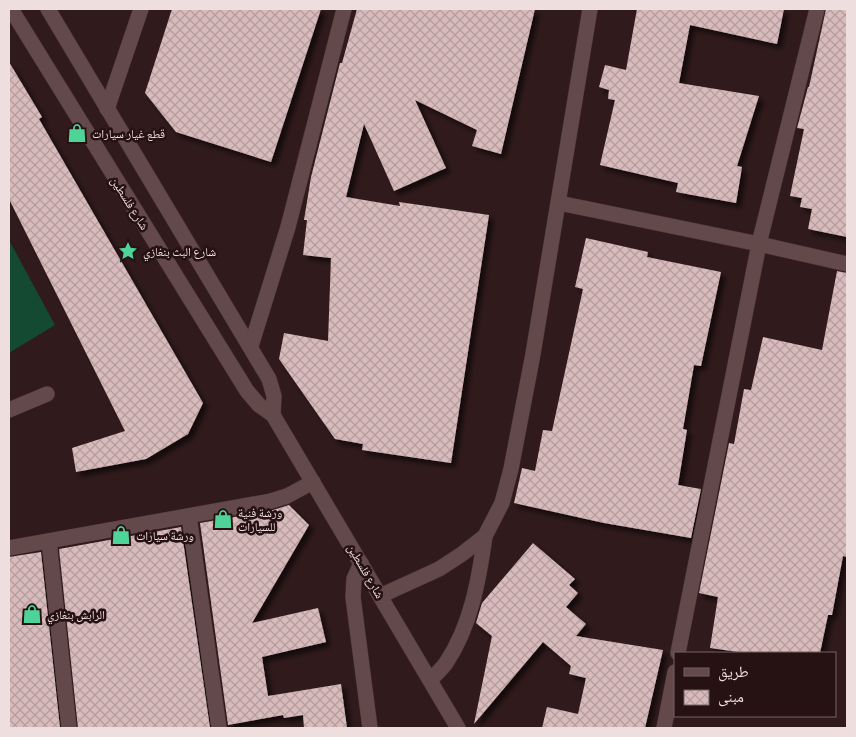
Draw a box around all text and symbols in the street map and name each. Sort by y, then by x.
shop icon: قطع غيار سيارات [66,122,88,144]
place label: قطع غيار سيارات [92,125,165,142]
street label: شارع فلسطين [107,173,153,233]
place icon: شارع البث بنغازي [117,240,139,262]
place label: شارع البث بنغازي [143,243,216,262]
place label: ورشة فنية للسيارات [238,504,282,535]
shop icon: ورشة فنية للسيارات [212,508,234,530]
shop icon: ورشة سيارات [110,524,132,546]
place label: ورشة سيارات [136,527,194,544]
street label: شارع فلسطين [344,541,388,601]
shop icon: الرابش بنغازي [21,603,43,625]
place label: الرابش بنغازي [47,606,105,625]
legend [674,652,836,717]
text: طريق [718,661,749,682]
text: مبنى [718,686,744,707]

